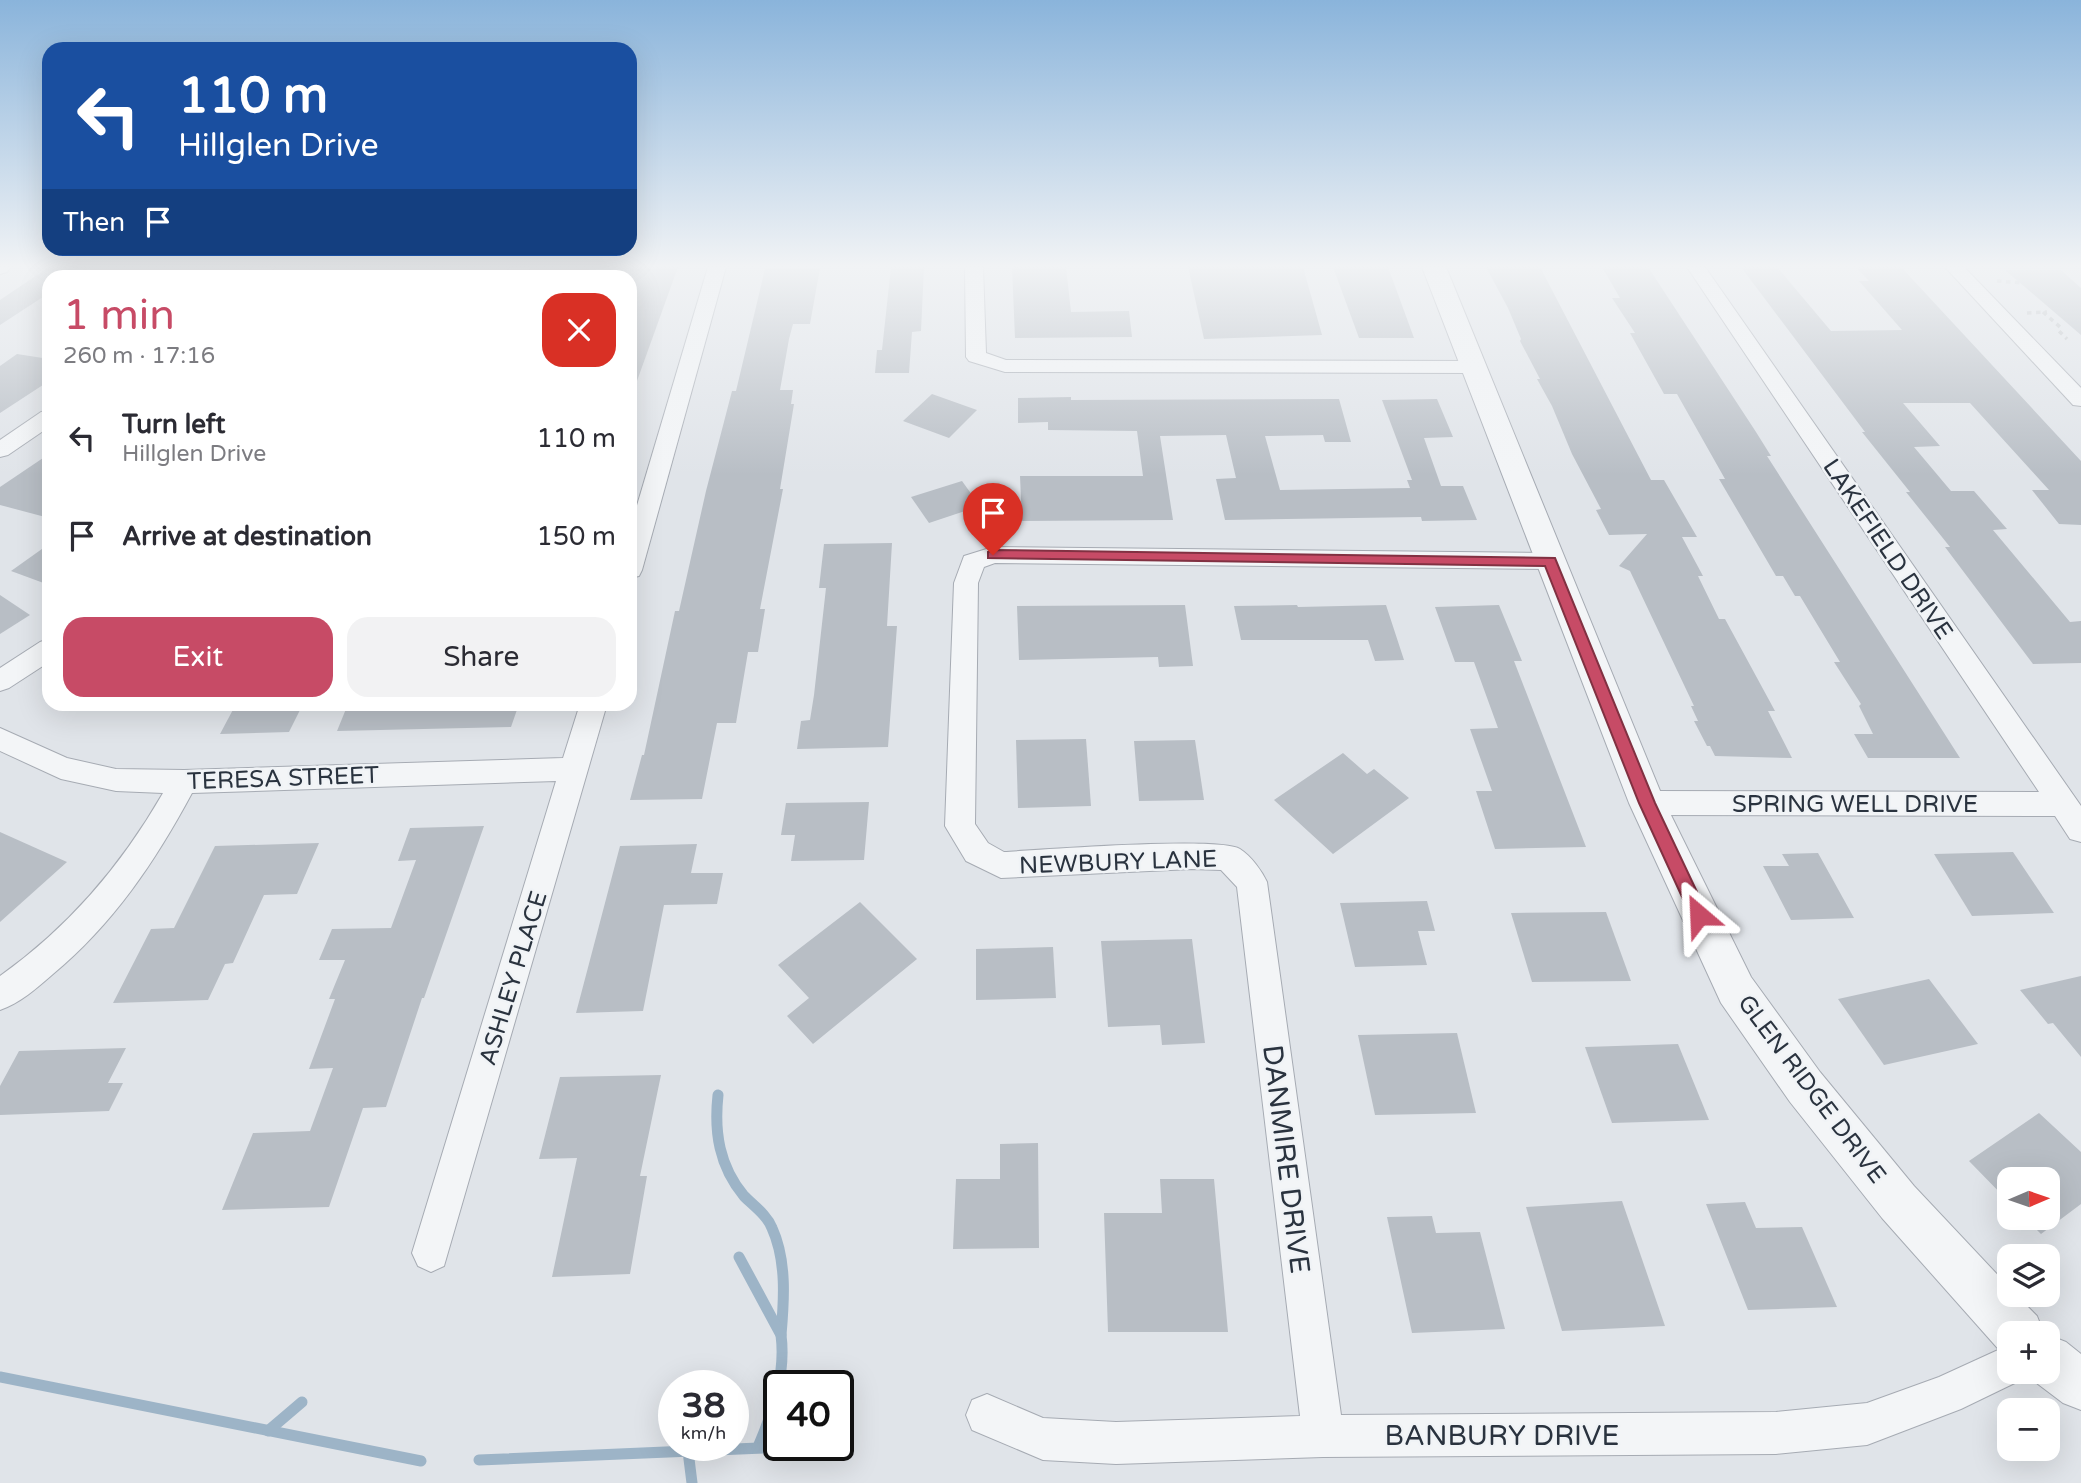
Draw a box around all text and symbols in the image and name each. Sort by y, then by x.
text: 110 m [178,67,328,126]
icon: left [63,70,154,161]
text: Hillglen Drive [178,127,379,165]
icon: arrive [139,203,177,241]
text: Then [63,207,125,238]
text: 1 min [63,290,175,341]
button: close [542,293,616,367]
text: 260 m · 17:16 [63,342,215,370]
text: Turn left [122,409,225,440]
icon: left [63,419,101,457]
text: 110 m [536,423,616,454]
text: Hillglen Drive [122,440,266,468]
street label: LAKEFIELD DRIVE [1816,454,1959,645]
pin [963,483,1023,555]
icon: arrive [974,494,1012,532]
icon: arrive [63,517,101,555]
text: Arrive at destination [122,521,372,552]
text: 150 m [536,521,616,552]
button: Exit [63,617,333,697]
button: Share [347,617,616,697]
street label: TERESA STREET [187,761,380,796]
street label: SPRING WELL DRIVE [1732,790,1978,819]
street label: NEWBURY LANE [1018,845,1218,880]
position arrow [1662,878,1736,952]
street label: ASHLEY PLACE [473,888,554,1069]
street label: GLEN RIDGE DRIVE [1731,989,1892,1189]
street label: DANMIRE DRIVE [1255,1043,1317,1276]
north arrow [1997,1167,2060,1230]
map controls [1997,1167,2060,1461]
button: layers [1997,1244,2060,1307]
button: + [1997,1321,2060,1384]
speed limit sign: 40 [763,1370,854,1461]
text: 38 [682,1385,725,1427]
button: − [1997,1398,2060,1461]
street label: BANBURY DRIVE [1385,1419,1619,1453]
text: km/h [681,1422,726,1444]

